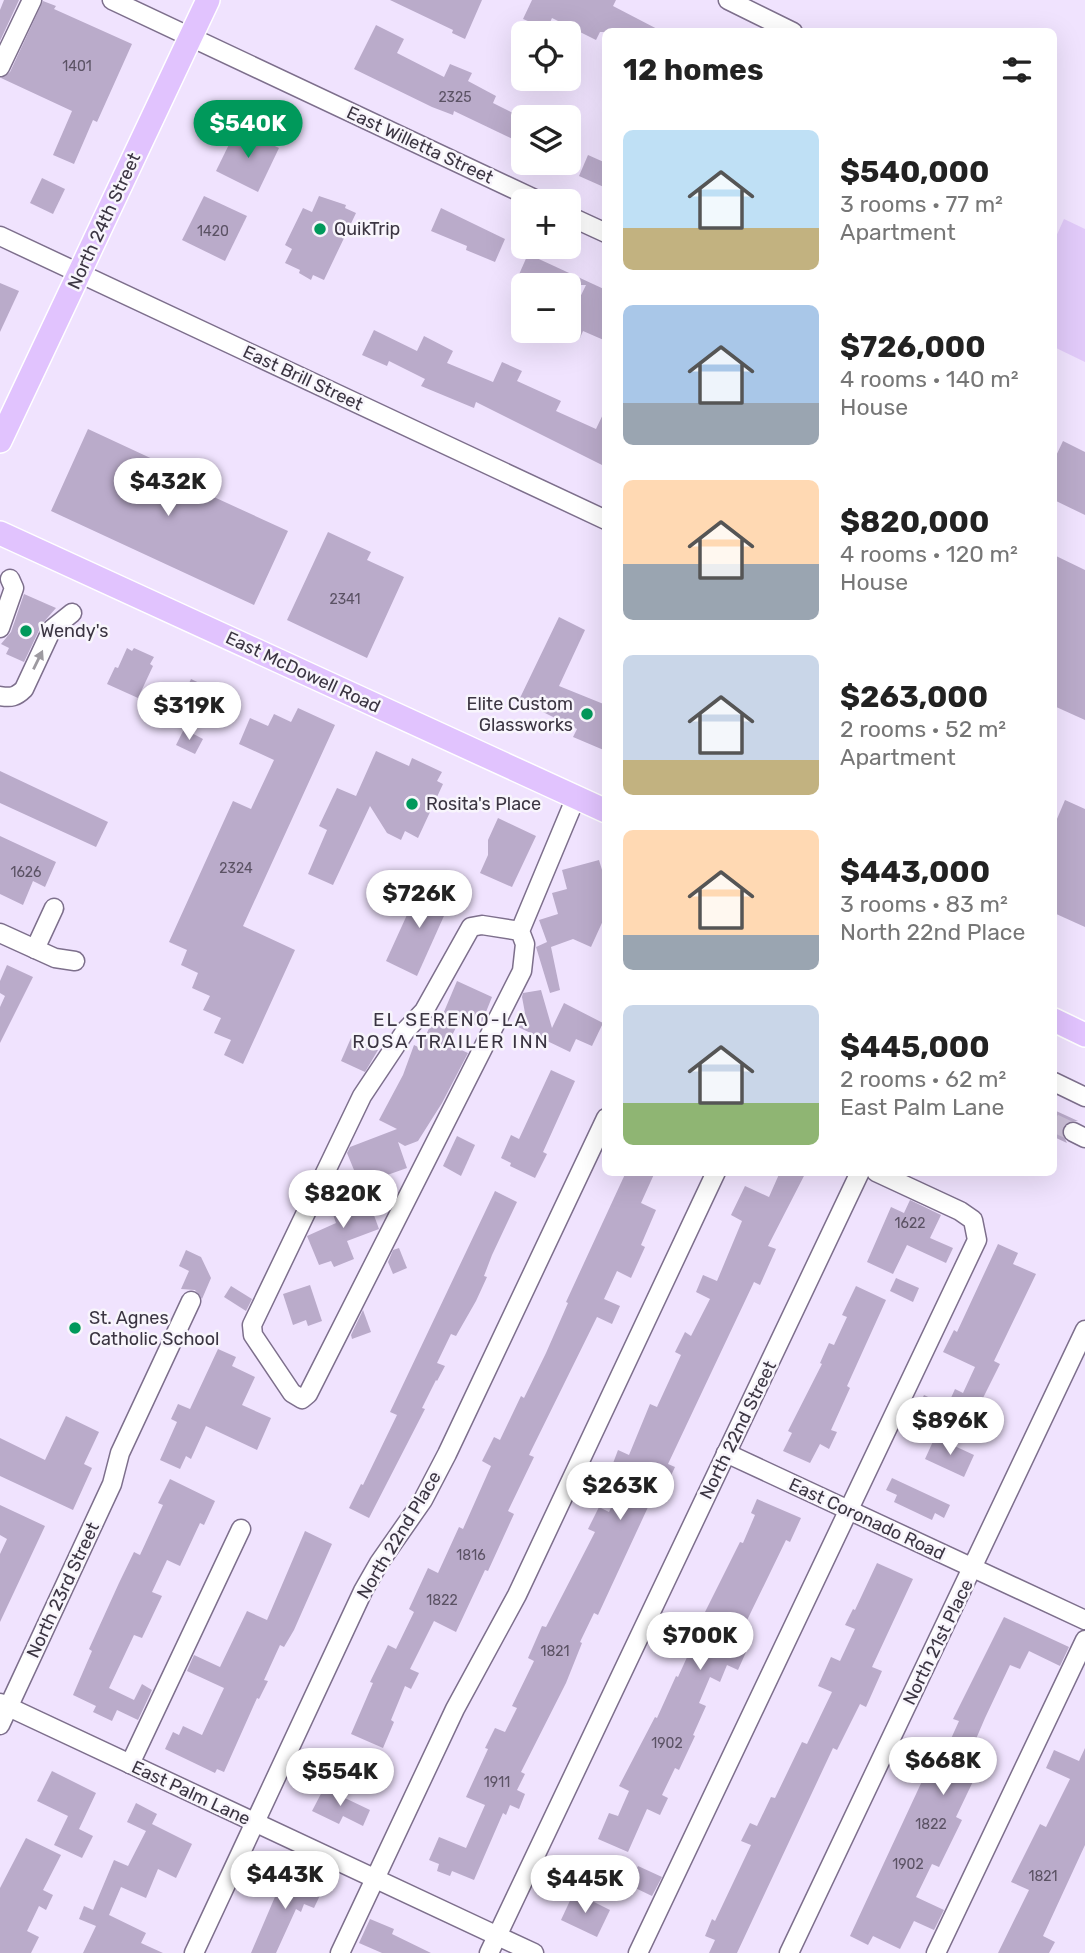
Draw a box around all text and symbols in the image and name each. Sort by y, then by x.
map controls [511,21,581,343]
button: locate [511,21,581,91]
icon: filters [998,51,1036,89]
text: 12 homes [623,52,764,88]
house number: 1401 [62,58,92,75]
house number: 2325 [438,89,472,106]
pin: $540K [199,100,297,160]
street label: East Willetta Street [343,101,497,189]
button: layers [511,105,581,175]
text: $540K [210,109,286,137]
street label: North 24th Street [63,149,145,293]
text: $540,000 [840,154,989,190]
icon: home [679,158,763,242]
button: + [511,189,581,259]
text: 3 rooms · 77 m² [840,190,1003,218]
place label: QuikTrip [334,218,400,240]
text: Apartment [840,218,956,246]
marker: QuikTrip [312,221,328,237]
house number: 1420 [197,223,229,240]
button: − [511,273,581,343]
text: $726,000 [840,329,986,365]
icon: home [679,333,763,417]
street label: East Brill Street [239,341,367,415]
text: 4 rooms · 140 m² [840,365,1019,393]
text: House [840,393,908,421]
pin: $432K [119,458,217,518]
text: $432K [130,467,206,495]
text: $820,000 [840,504,989,540]
icon: home [679,508,763,592]
text: 4 rooms · 120 m² [840,540,1018,568]
text: House [840,568,908,596]
house number: 2341 [329,591,361,608]
place label: Wendy's [40,620,108,642]
marker: Wendy's [18,623,34,639]
street label: East McDowell Road [222,626,384,718]
one-way arrow [32,650,43,670]
text: $263,000 [840,679,988,715]
pin: $319K [140,682,238,742]
icon: home [679,683,763,767]
text: $319K [153,691,225,719]
place label: Elite Custom Glassworks [466,693,573,736]
marker: Elite Custom Glassworks [579,706,595,722]
text: 2 rooms · 52 m² [840,715,1006,743]
text: Apartment [840,743,956,771]
place label: Rosita's Place [426,793,541,815]
marker: Rosita's Place [404,796,420,812]
text: $443,000 [840,854,990,890]
icon: home [679,858,763,942]
house number: 2324 [219,860,253,877]
house number: 1626 [10,864,42,881]
pin: $726K [370,870,468,930]
text: $726K [382,879,456,907]
text: 3 rooms · 83 m² [840,890,1008,918]
text: North 22nd Place [840,918,1025,946]
district label: EL SERENO-LA ROSA TRAILER INN [352,1008,550,1053]
text: $445,000 [840,1029,990,1065]
icon: home [679,1033,763,1117]
text: 2 rooms · 62 m² [840,1065,1006,1093]
text: East Palm Lane [840,1093,1004,1121]
pin: $820K [294,1170,392,1230]
text: $820K [305,1179,381,1207]
house number: 1622 [895,1215,925,1232]
place label: St. Agnes Catholic School [89,1307,219,1350]
marker: St. Agnes Catholic School [67,1320,83,1336]
street label: North 22nd Street [695,1357,781,1503]
pin: $896K [901,1398,999,1457]
text: $896K [912,1406,988,1434]
pin: $263K [571,1462,669,1522]
street label: North 22nd Place [352,1467,446,1603]
text: $263K [582,1471,658,1499]
street label: East Coronado Road [785,1473,949,1565]
street label: North 23rd Street [22,1519,104,1661]
house number: 1816 [456,1547,486,1564]
street label: North 21st Place [898,1576,978,1708]
house number: 1822 [426,1592,458,1609]
pin: $700K [651,1612,749,1672]
text: $700K [662,1621,738,1649]
house number: 1821 [540,1643,570,1660]
house number: 1902 [651,1735,683,1752]
pin: $668K [894,1738,992,1797]
text: $668K [905,1746,981,1774]
pin: $554K [291,1748,389,1808]
street label: East Palm Lane [128,1756,254,1830]
text: $554K [302,1757,378,1785]
house number: 1911 [484,1774,510,1791]
house number: 1822 [915,1816,947,1833]
pin: $443K [236,1852,334,1911]
pin: $445K [536,1856,634,1915]
house number: 1902 [892,1856,924,1873]
text: $443K [246,1860,324,1888]
text: $445K [547,1864,623,1892]
house number: 1821 [1028,1868,1058,1885]

